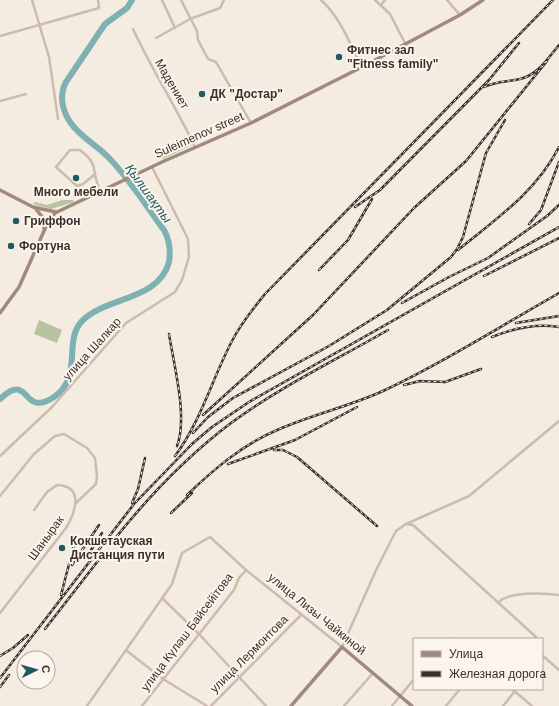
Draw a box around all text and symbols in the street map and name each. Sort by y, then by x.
place label: Фитнес зал "Fitness family" [347,43,438,71]
marker: Фитнес зал "Fitness family" [334,52,344,62]
street label: Мадениет [152,56,192,112]
place label: ДК "Достар" [210,87,283,101]
marker: ДК "Достар" [197,89,207,99]
street label: Suleimenov street [152,109,246,161]
water label: Қылшақты [122,161,175,226]
marker: Много мебели [71,173,81,183]
place label: Много мебели [34,185,118,199]
place label: Гриффон [24,214,80,228]
marker: Гриффон [11,216,21,226]
place label: Фортуна [19,239,71,253]
marker: Фортуна [6,241,16,251]
street label: улица Шалкар [60,314,124,383]
street label: Шанырак [25,512,67,563]
place label: Кокшетауская Дистанция пути [70,534,165,562]
marker: Кокшетауская Дистанция пути [57,543,67,553]
street label: улица Күләш Байсейітова [138,570,236,694]
street label: улица Лизы Чайкиной [265,570,369,658]
street label: улица Лермонтова [207,612,291,696]
legend [413,638,543,690]
text: Улица [449,647,483,661]
north arrow [16,650,56,690]
text: С [40,665,52,674]
text: Железная дорога [449,667,546,681]

